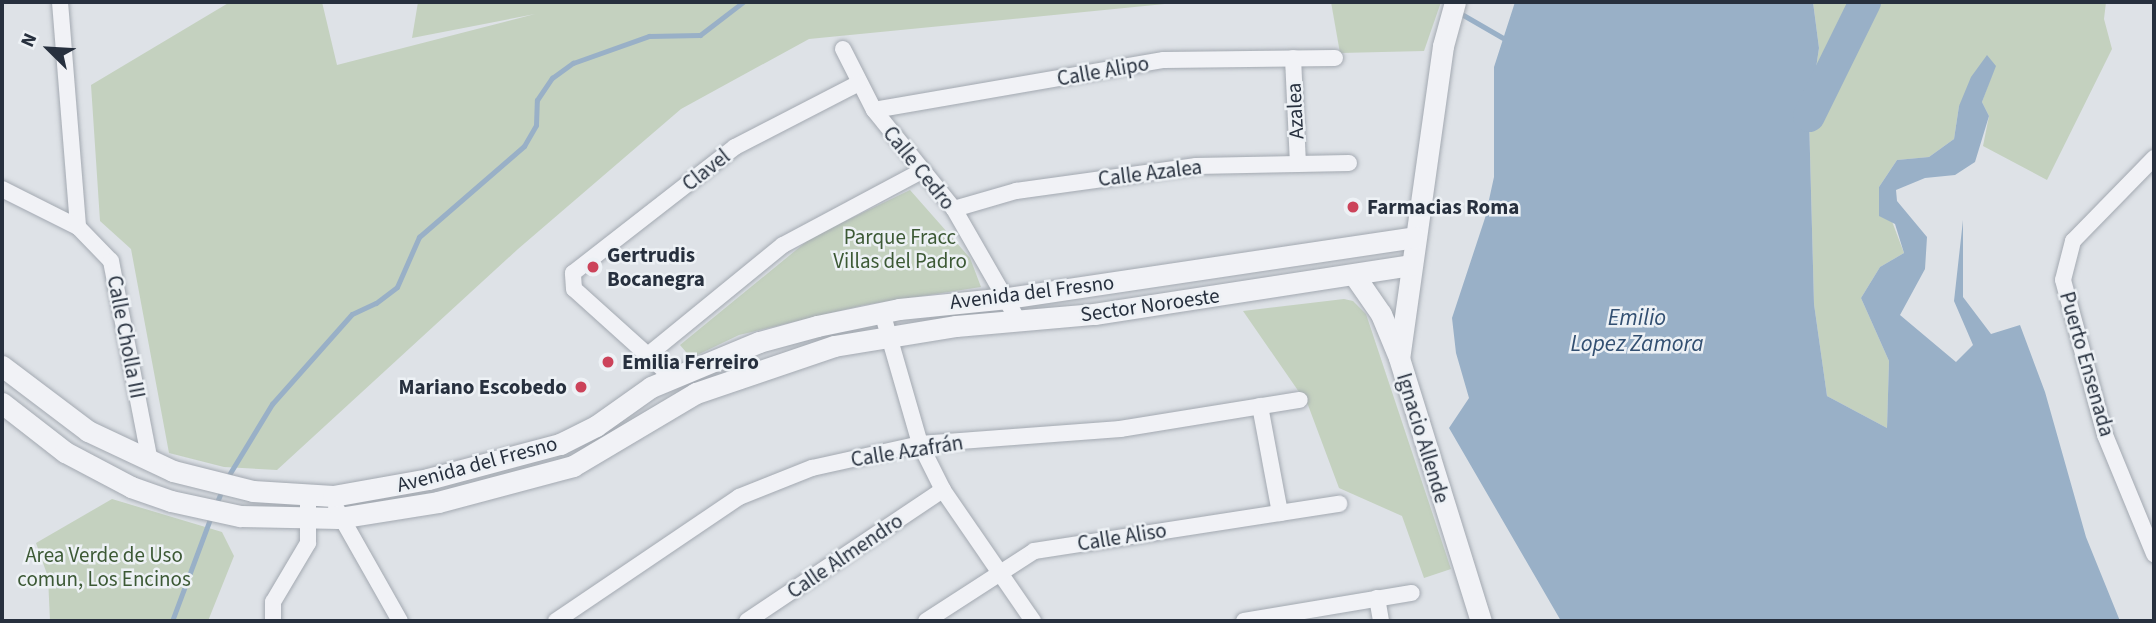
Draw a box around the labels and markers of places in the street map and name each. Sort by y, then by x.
place label: Farmacias Roma [1367,194,1519,220]
marker: Farmacias Roma [1345,199,1361,215]
place label: Gertrudis Bocanegra [607,242,705,292]
marker: Gertrudis Bocanegra [585,259,601,275]
place label: Emilia Ferreiro [622,349,759,375]
marker: Emilia Ferreiro [600,354,616,370]
place label: Mariano Escobedo [399,374,567,400]
marker: Mariano Escobedo [573,379,589,395]

